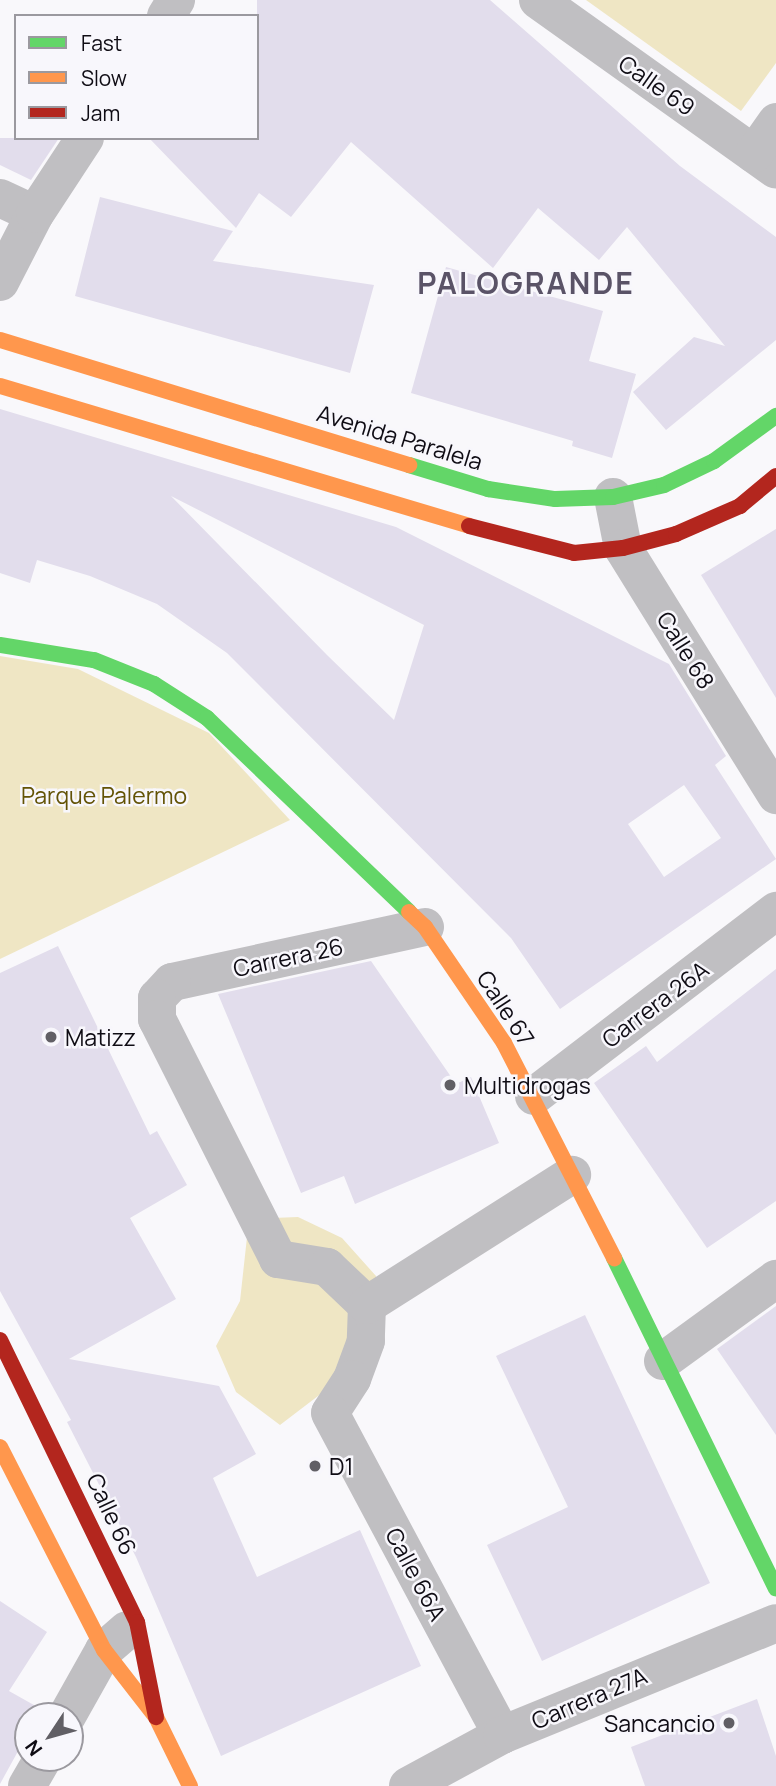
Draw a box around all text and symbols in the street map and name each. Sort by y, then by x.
legend [14,14,259,140]
text: Fast [81,29,122,57]
street label: Calle 69 [614,49,700,121]
text: Slow [81,64,127,92]
text: Jam [81,99,120,127]
district label: PALOGRANDE [418,265,634,301]
street label: Avenida Paralela [314,399,486,475]
street label: Calle 68 [652,606,720,694]
park label: Parque Palermo [21,781,187,809]
street label: Carrera 26 [231,932,345,982]
street label: Carrera 26A [596,955,714,1053]
street label: Calle 67 [472,965,540,1051]
place label: Matizz [65,1023,136,1051]
marker: Matizz [43,1029,59,1045]
place label: Multidrogas [464,1071,591,1099]
marker: Multidrogas [442,1077,458,1093]
place label: D1 [329,1452,353,1480]
marker: D1 [307,1458,323,1474]
street label: Calle 66 [81,1469,143,1559]
street label: Calle 66A [380,1523,452,1625]
street label: Carrera 27A [527,1661,651,1735]
north arrow [14,1702,84,1772]
place label: Sancancio [604,1709,715,1737]
marker: Sancancio [721,1715,737,1731]
text: N [19,1735,48,1761]

